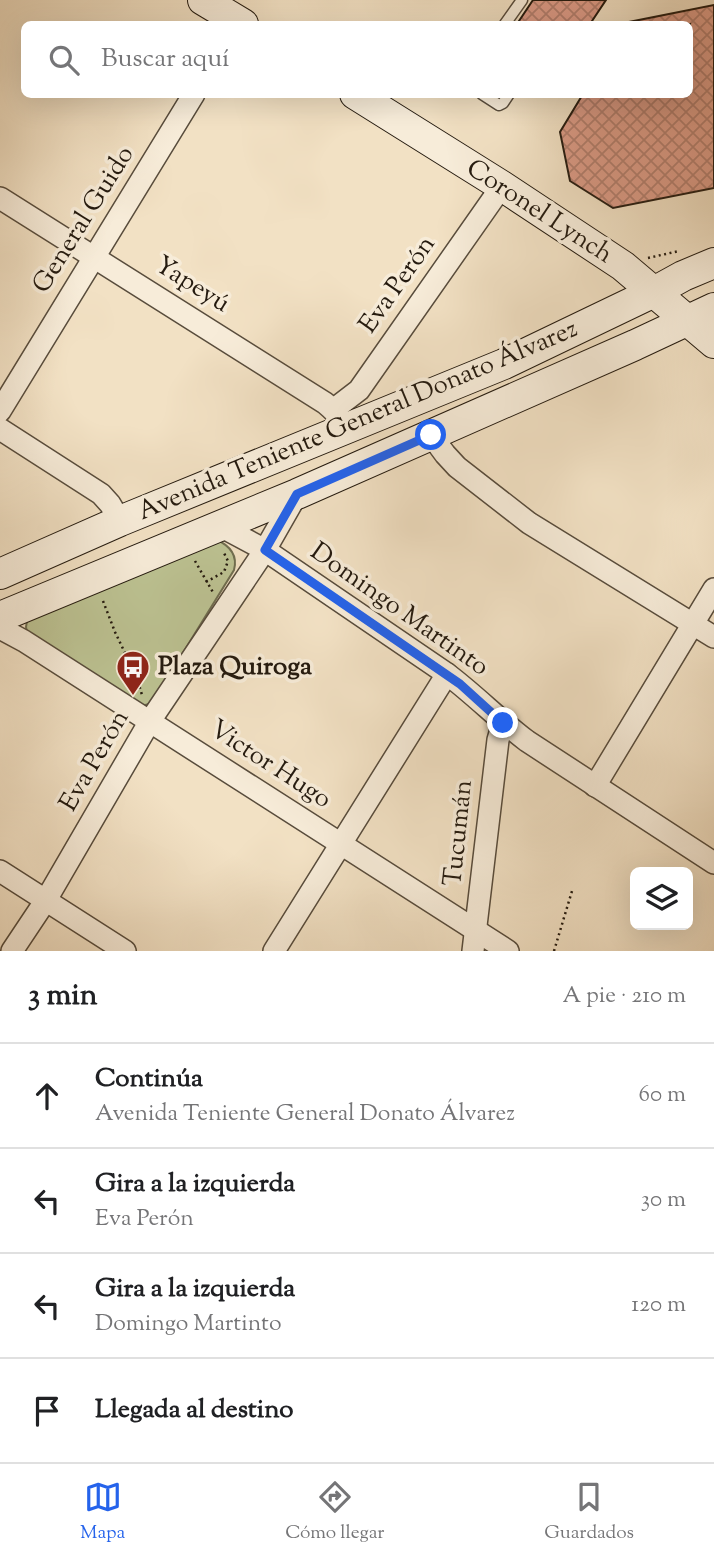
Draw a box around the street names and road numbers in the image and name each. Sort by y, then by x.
street label: General Guido [24,139,144,301]
street label: Coronel Lynch [458,151,620,273]
street label: Eva Perón [351,229,445,341]
street label: Yapeyú [147,247,237,323]
street label: Avenida Teniente General Donato Álvarez [132,311,584,531]
street label: Domingo Martinto [302,534,496,686]
street label: Eva Perón [51,703,139,819]
street label: Victor Hugo [202,712,338,818]
street label: Tucumán [435,778,483,888]

